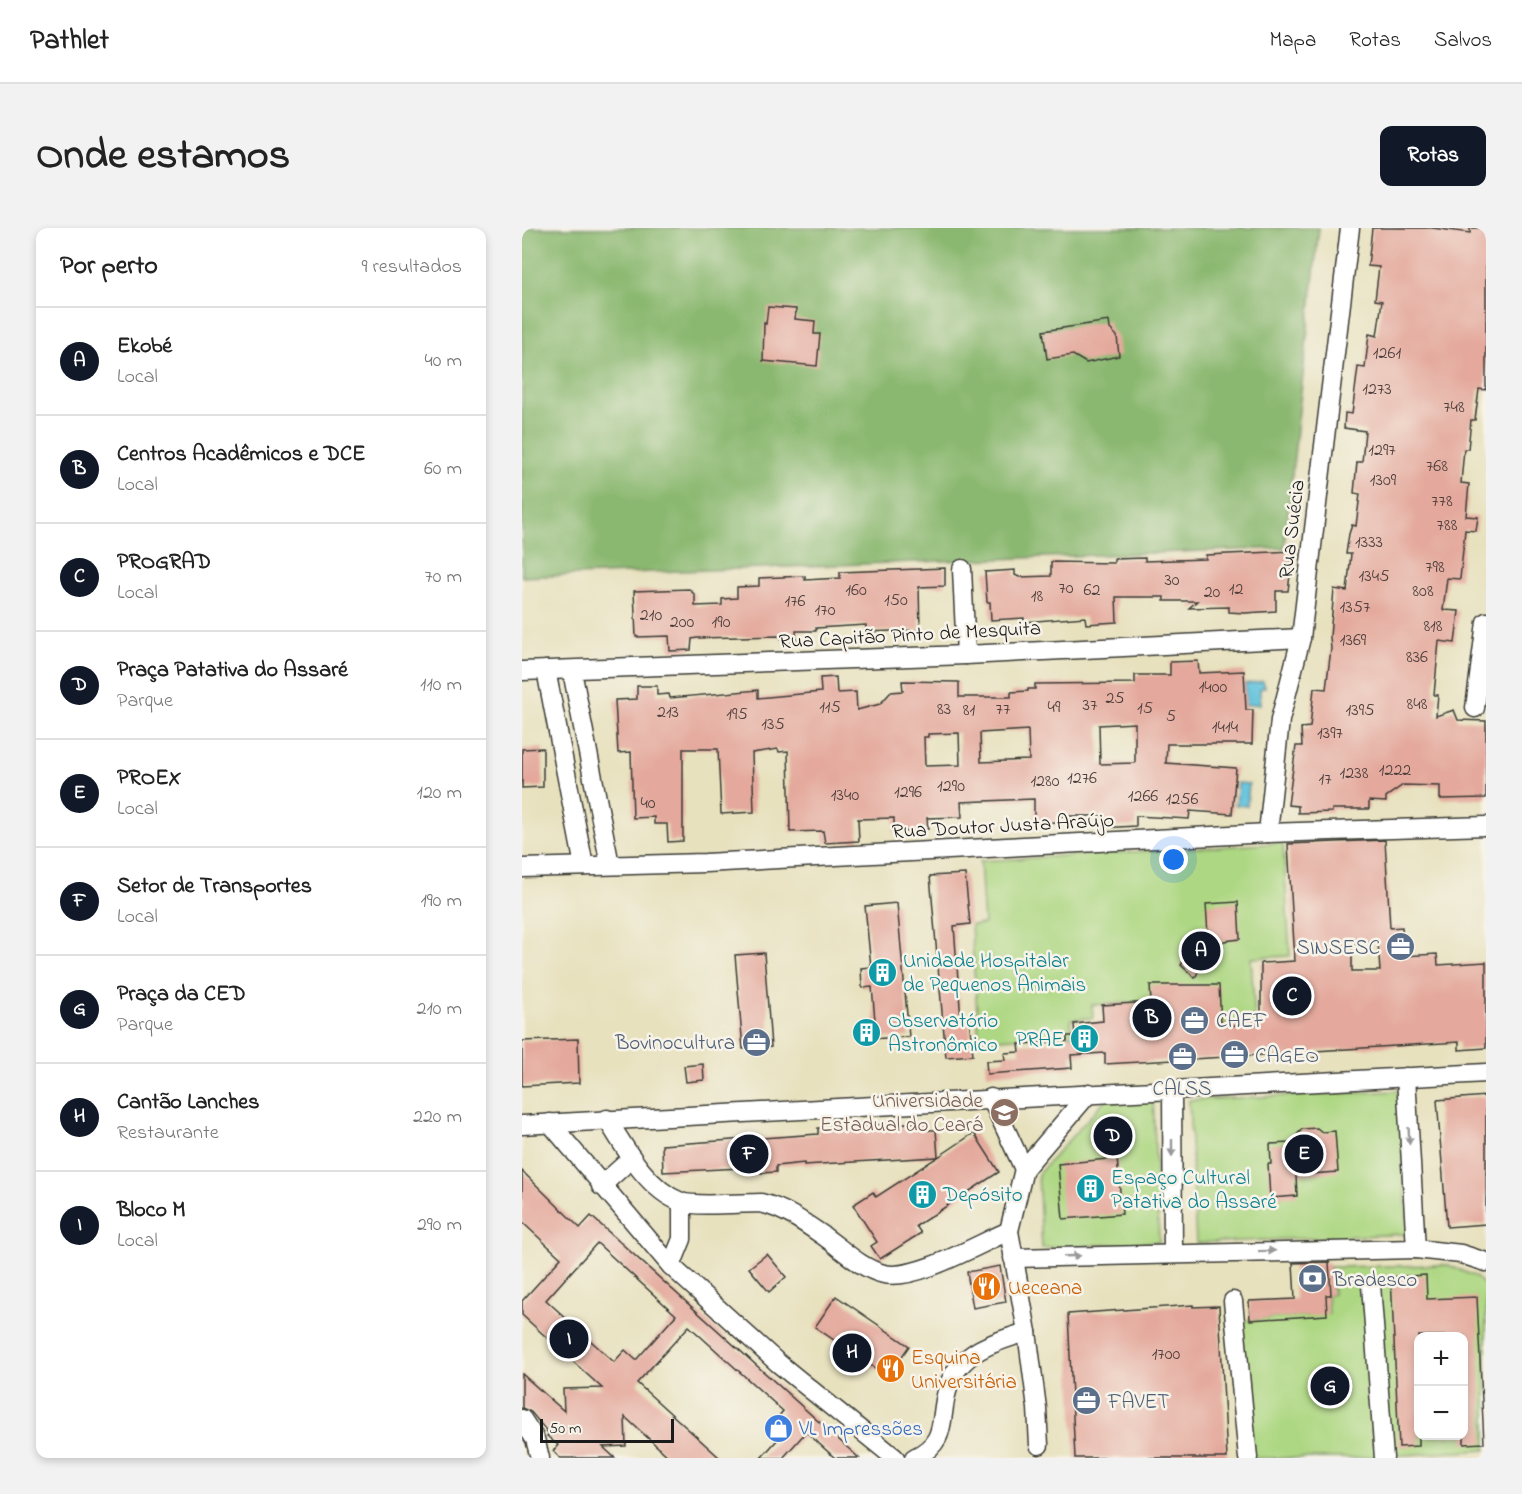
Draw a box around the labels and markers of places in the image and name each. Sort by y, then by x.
pin: A [1182,928,1220,974]
office icon: SINSESC [1385,931,1417,963]
place label: SINSESC [1296,934,1380,964]
place label: Unidade Hospitalar de Pequenos Animais [903,947,1086,1001]
building icon: Unidade Hospitalar de Pequenos Animais [866,956,898,988]
pin: C [1272,974,1312,1018]
pin: B [1132,996,1172,1040]
office icon: CAEF [1179,1004,1211,1036]
place label: Observatório Astronômico [888,1007,998,1061]
place label: CAEF [1216,1007,1267,1037]
building icon: Observatório Astronômico [851,1016,883,1048]
building icon: PRAE [1069,1023,1101,1055]
office icon: Bovinocultura [740,1026,772,1058]
place label: PRAE [1016,1026,1064,1056]
place label: Bovinocultura [614,1029,735,1059]
office icon: CAGEO [1218,1039,1250,1071]
office icon: CALSS [1166,1041,1198,1073]
place label: CAGEO [1255,1042,1319,1072]
place label: CALSS [1152,1075,1212,1105]
place label: Universidade Estadual do Ceará [820,1087,984,1141]
school or university icon: Universidade Estadual do Ceará [988,1096,1020,1128]
pin: D [1094,1114,1132,1158]
pin: F [730,1132,768,1176]
pin: E [1284,1132,1324,1176]
place label: Espaço Cultural Patativa do Assaré [1111,1164,1277,1218]
building icon: Espaço Cultural Patativa do Assaré [1074,1173,1106,1205]
building icon: Depósito [906,1178,938,1210]
place label: Depósito [942,1181,1023,1211]
bank icon: Bradesco [1296,1263,1328,1295]
place label: Bradesco [1332,1266,1417,1296]
restaurant icon: Ueceana [971,1271,1003,1303]
place label: Ueceana [1008,1274,1082,1304]
pin: I [550,1316,588,1362]
pin: H [832,1330,872,1376]
place label: Esquina Universitária [911,1344,1017,1398]
restaurant icon: Esquina Universitária [874,1353,906,1385]
pin: G [1310,1364,1350,1408]
office icon: FAVET [1071,1385,1103,1417]
place label: FAVET [1107,1388,1169,1418]
shop icon: VL Impressões [762,1412,794,1444]
place label: VL Impressões [798,1415,923,1445]

